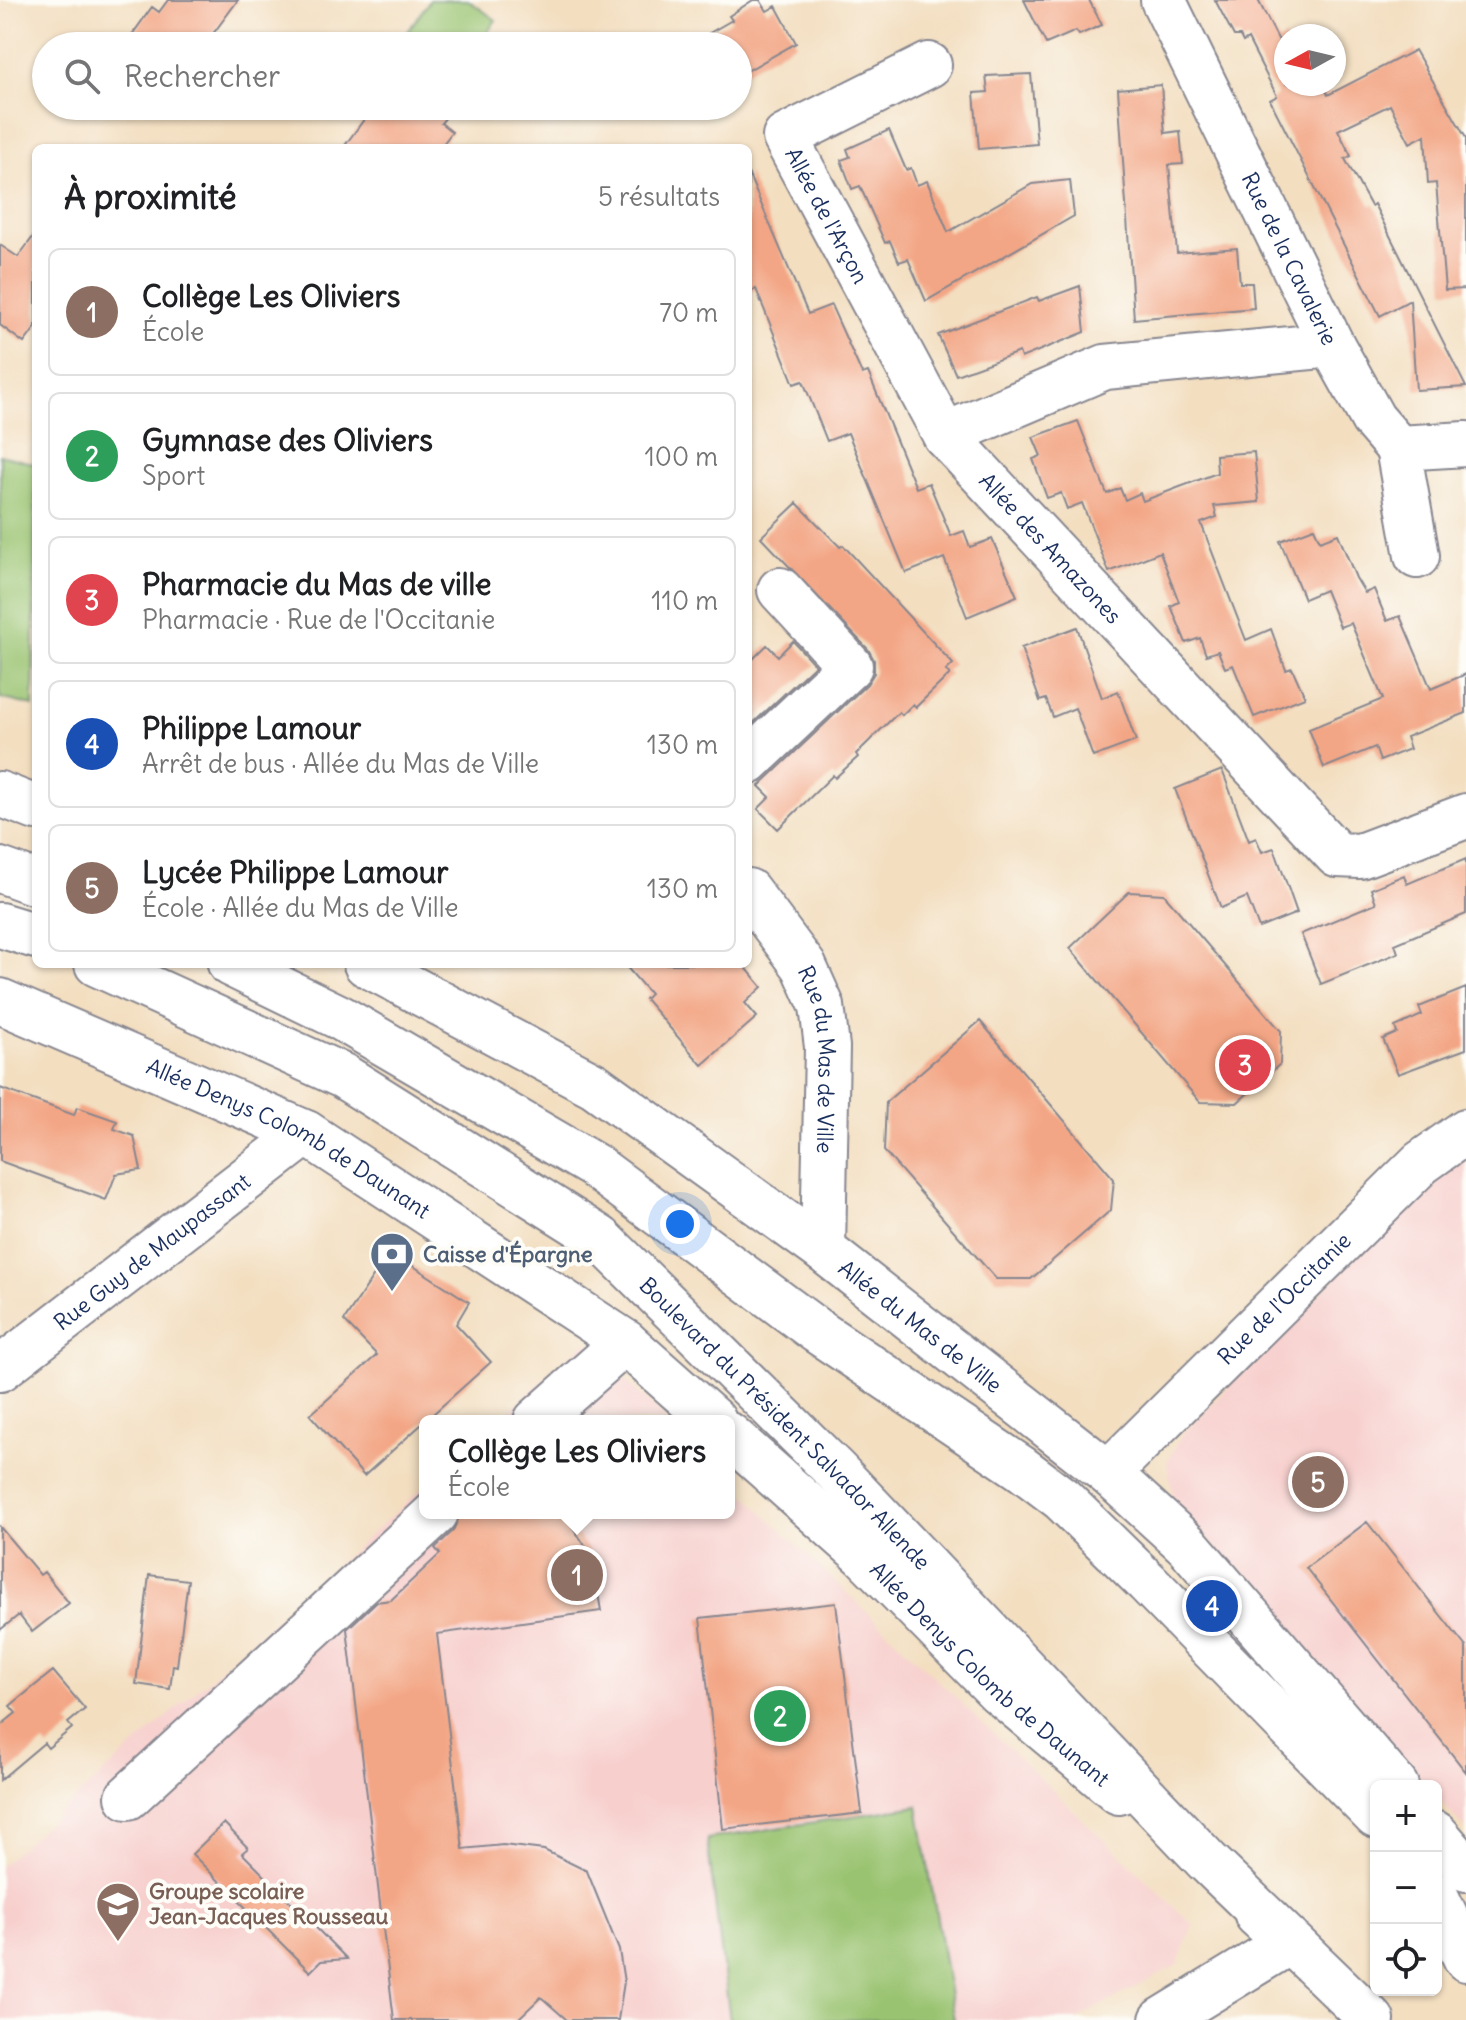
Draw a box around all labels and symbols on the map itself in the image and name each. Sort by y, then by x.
north arrow [1274,24,1346,96]
street label: Allée de l'Arçon [779,143,875,288]
street label: Rue de la Cavalerie [1236,168,1344,350]
street label: Allée des Amazones [973,467,1128,629]
street label: Rue du Mas de Ville [792,961,842,1154]
pin: 3 [1219,1035,1271,1095]
street label: Allée Denys Colomb de Daunant [142,1052,435,1224]
street label: Rue Guy de Maupassant [48,1167,256,1336]
your location [660,1204,700,1244]
street label: Rue de l'Occitanie [1212,1226,1357,1371]
bank icon: Caisse d'Épargne [368,1230,416,1293]
place label: Caisse d'Épargne [423,1240,593,1268]
street label: Allée du Mas de Ville [833,1254,1008,1399]
street label: Boulevard du Président Salvador Allende [634,1271,936,1576]
pin: 5 [1292,1452,1344,1512]
pin: 1 [551,1545,603,1605]
street label: Allée Denys Colomb de Daunant [864,1556,1115,1792]
pin: 4 [1186,1576,1238,1636]
pin: 2 [754,1686,806,1746]
place label: Groupe scolaire Jean-Jacques Rousseau [149,1877,389,1930]
school or university icon: Groupe scolaire Jean-Jacques Rousseau [94,1880,142,1943]

